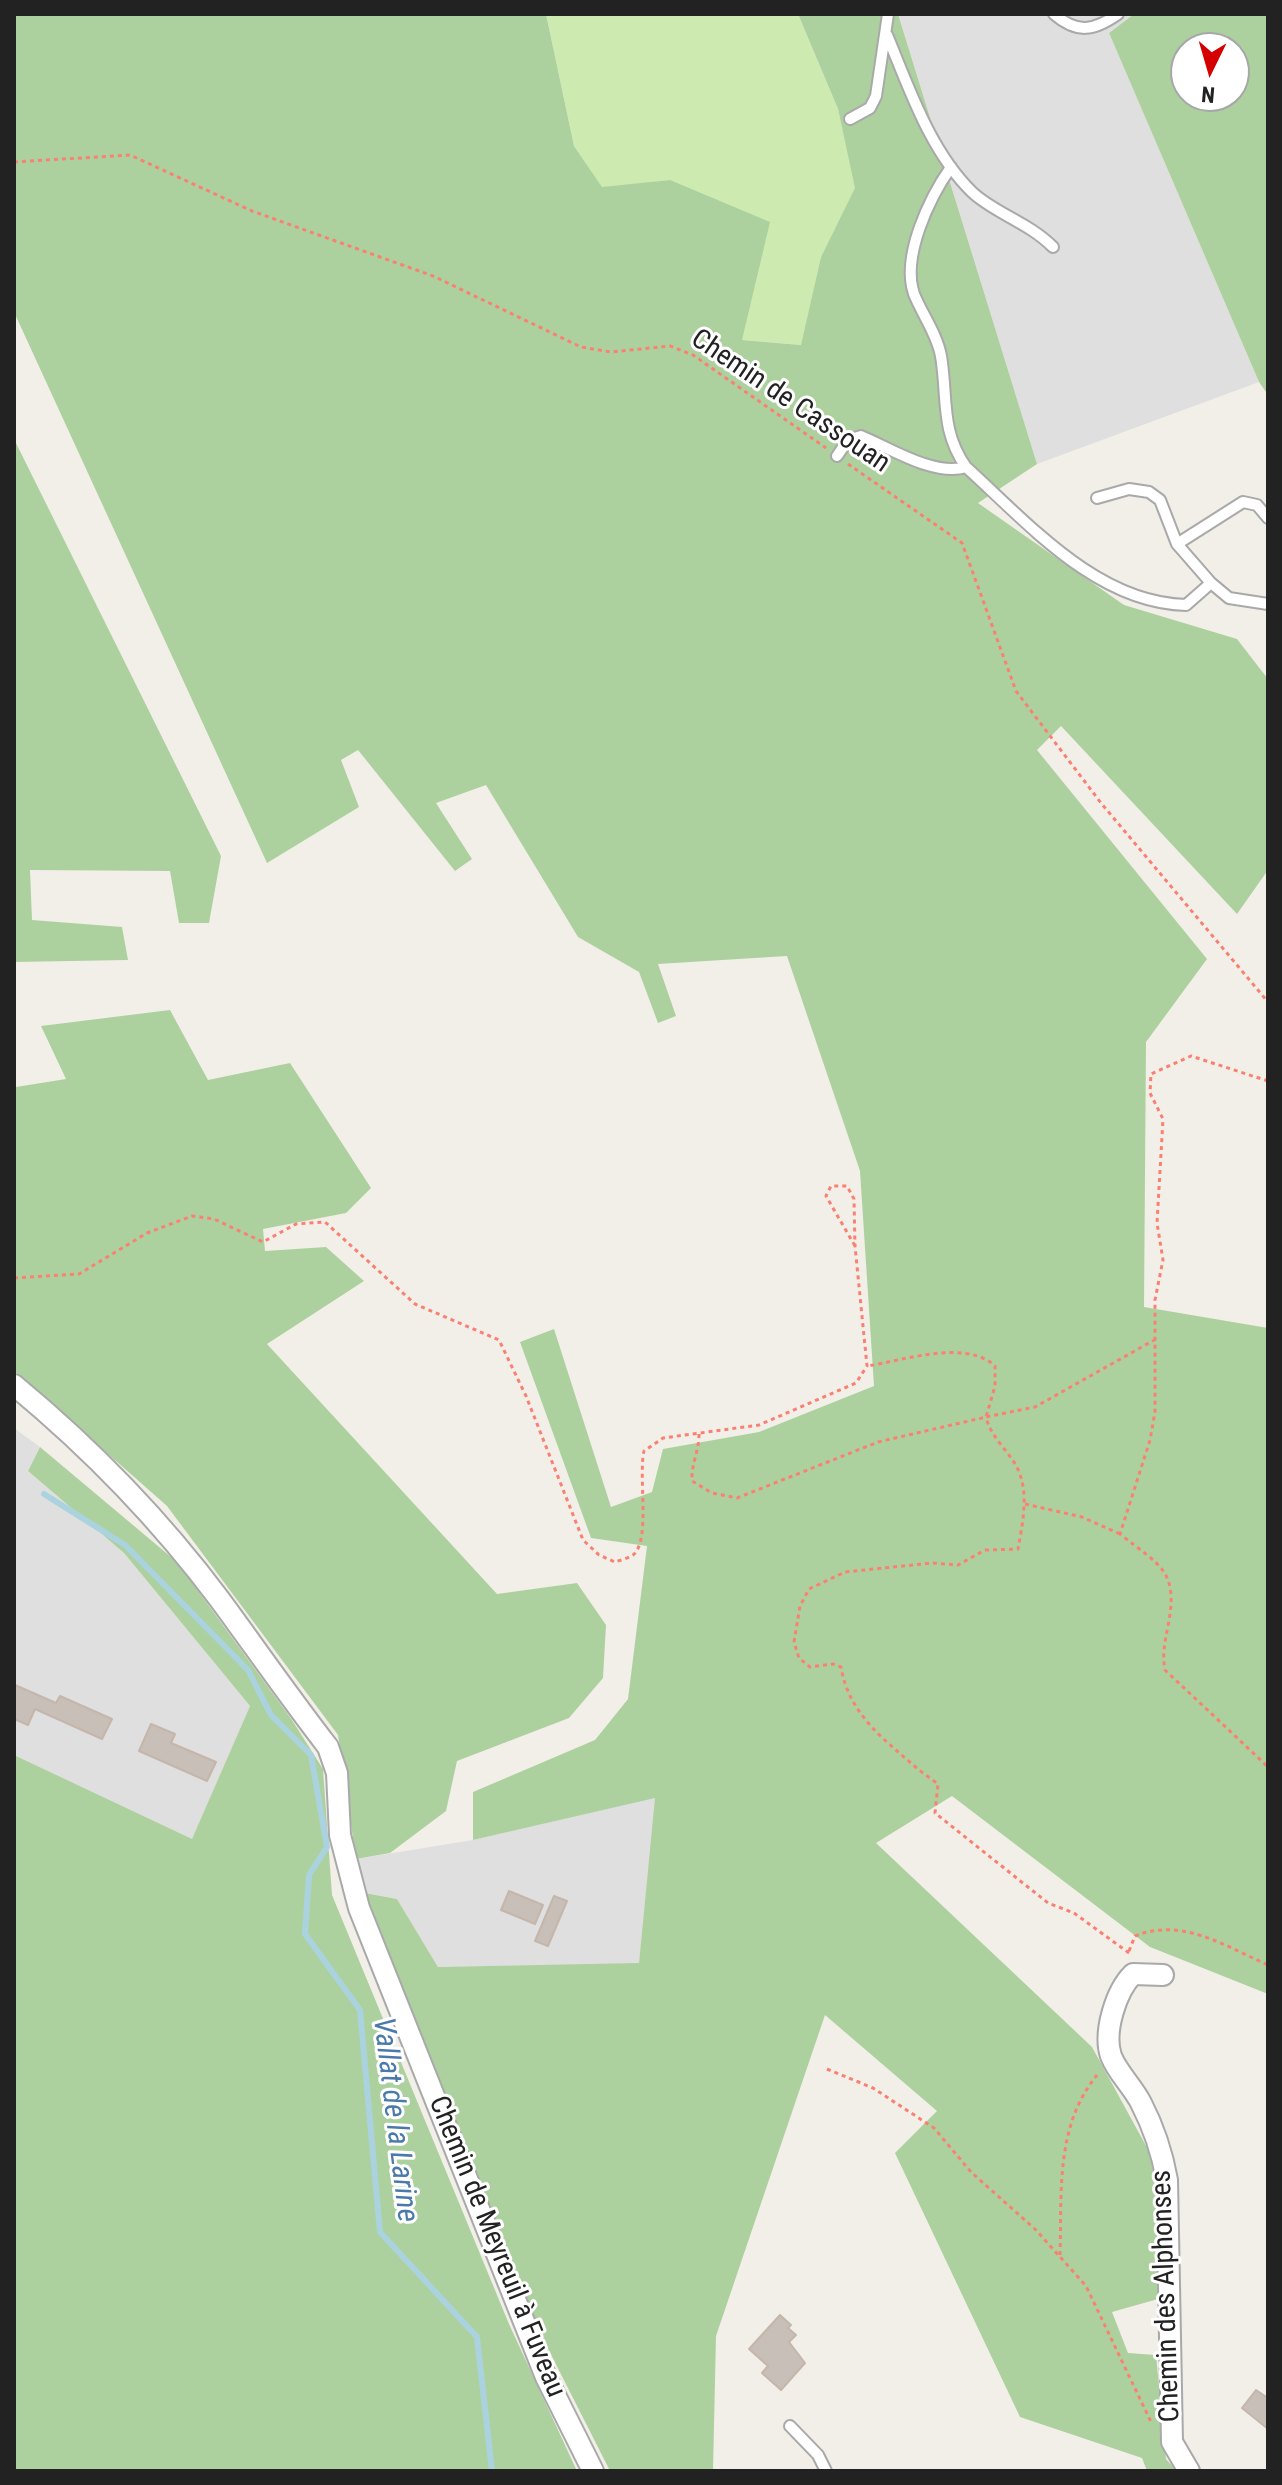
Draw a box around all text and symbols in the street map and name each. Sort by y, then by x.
north arrow [1170,32,1250,112]
text: N [1200,81,1216,107]
street label: Chemin de Cassouan [684,323,896,481]
water label: Vallat de la Larine [364,2016,424,2224]
street label: Chemin de Meyreuil à Fuveau [420,2092,572,2402]
street label: Chemin des Alphonses [1146,2169,1188,2423]

